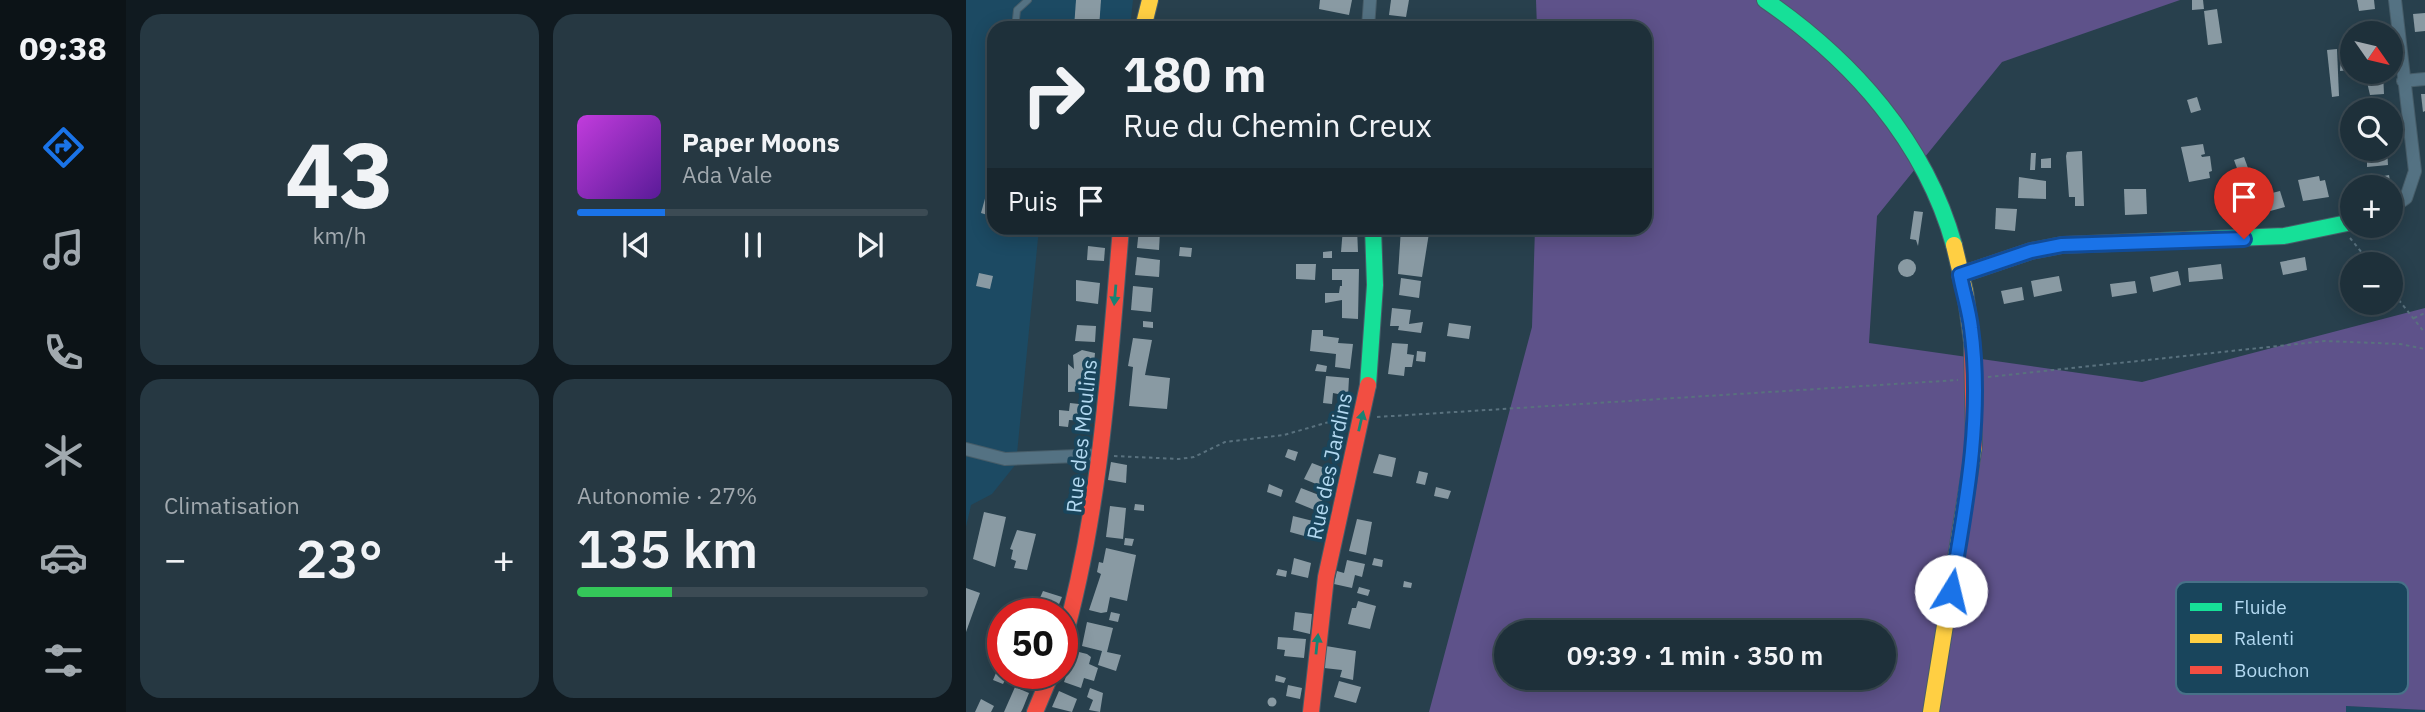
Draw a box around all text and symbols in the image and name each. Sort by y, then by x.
north arrow [2340,21,2403,84]
map controls [2340,21,2403,315]
text: 09:38 [19,27,107,69]
text: 180 m [1123,42,1267,105]
icon: right [1008,49,1099,140]
button: search [2340,98,2403,161]
text: Rue du Chemin Creux [1123,104,1432,146]
text: 43 [285,115,394,233]
icon: directions [39,123,88,172]
text: Paper Moons [682,125,840,159]
text: Ada Vale [682,159,772,189]
pin [2214,167,2274,239]
button: + [2340,175,2403,238]
icon: arrive [2225,178,2263,216]
icon: arrive [1072,182,1110,220]
text: Puis [1008,184,1058,218]
text: km/h [312,220,367,250]
icon: music [39,225,88,274]
icon: previous [617,226,655,264]
icon: pause [734,226,772,264]
icon: next [851,226,889,264]
button: − [2340,252,2403,315]
one-way arrow [1109,285,1120,307]
icon: phone [39,328,88,377]
street label: Rue des Moulins [1059,358,1103,514]
street label: Rue des Jardins [1300,390,1358,542]
one-way arrow [1356,410,1367,432]
icon: climate [39,431,88,480]
text: Autonomie · 27% [577,480,757,510]
text: Climatisation [164,490,300,520]
text: 135 km [577,515,758,582]
text: 23° [296,525,383,592]
icon: car [39,533,88,582]
text: − [164,534,187,583]
text: + [492,534,515,583]
position arrow [1914,554,1988,628]
legend [2176,582,2408,694]
text: Fluide [2234,595,2287,619]
speed limit sign: 50 [987,598,1078,689]
text: Ralenti [2234,626,2294,650]
one-way arrow [1312,633,1323,655]
icon: filters [39,636,88,685]
text: 09:39 · 1 min · 350 m [1567,638,1823,672]
text: Bouchon [2234,658,2310,682]

